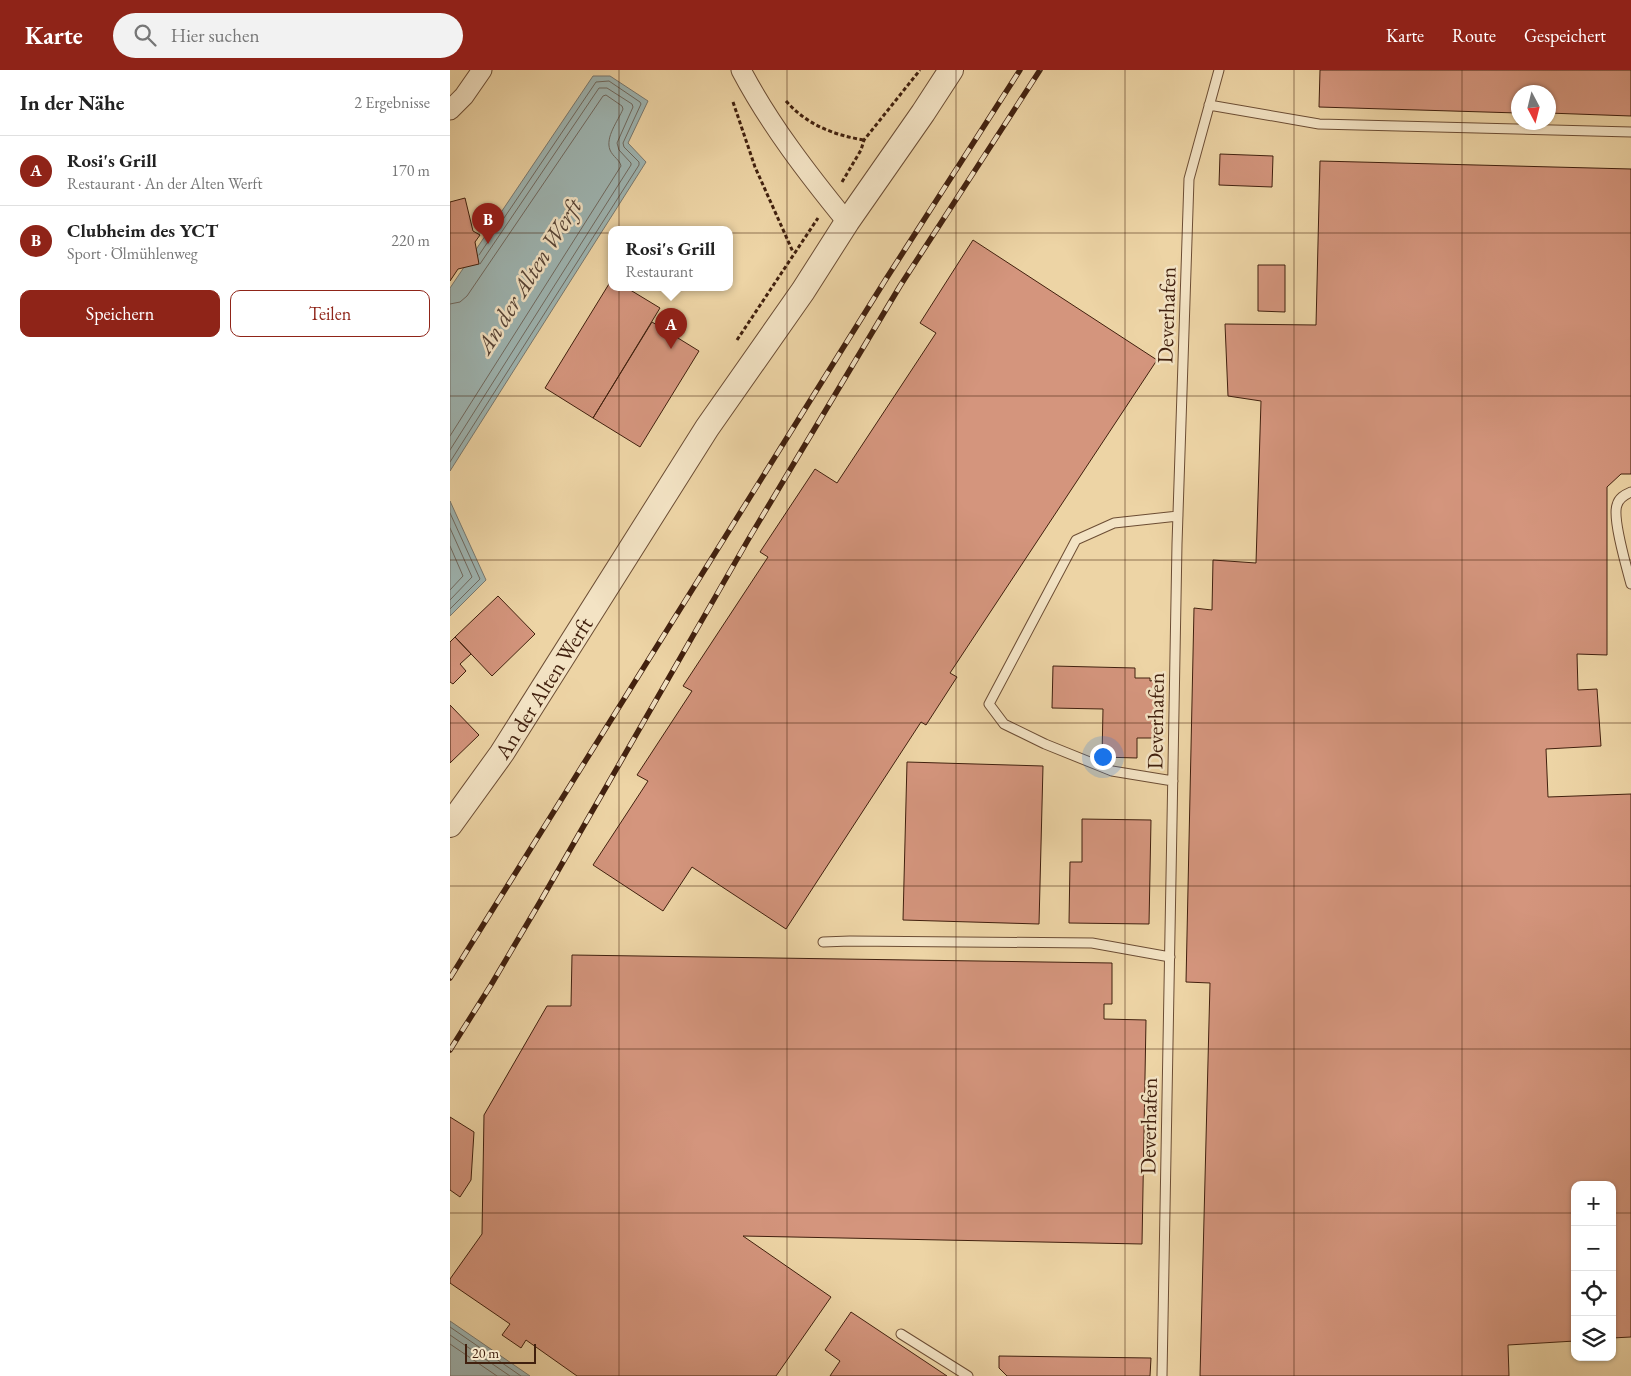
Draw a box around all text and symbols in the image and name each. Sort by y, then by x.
search box [113,13,463,58]
text: Karte [25,20,83,51]
icon: search [131,21,159,49]
text: Hier suchen [171,23,260,48]
text: Karte [1386,24,1424,47]
text: Route [1452,24,1496,47]
text: Gespeichert [1524,24,1606,47]
north arrow [1511,85,1556,130]
text: In der Nähe [20,89,125,116]
text: 2 Ergebnisse [354,92,430,113]
text: Rosi's Grill [67,148,157,173]
text: A [30,160,42,181]
text: 170 m [391,160,430,181]
text: Restaurant · An der Alten Werft [67,173,263,194]
water label: An der Alten Werft [467,191,589,361]
pin: B [472,203,504,244]
text: Clubheim des YCT [67,218,218,243]
popup [608,226,733,291]
text: B [31,230,41,251]
text: 220 m [391,230,430,251]
text: Rosi's Grill [625,236,716,261]
text: Sport · Ölmühlenweg [67,243,198,264]
text: Restaurant [625,261,693,282]
street label: Deverhafen [1150,266,1183,364]
button: Speichern [20,290,220,337]
button: Teilen [230,290,430,337]
pin: A [655,308,687,349]
street label: An der Alten Werft [487,611,599,765]
street label: Deverhafen [1140,672,1171,770]
your location [1090,744,1116,770]
street label: Deverhafen [1133,1077,1164,1175]
map controls [1571,1181,1616,1361]
button: + [1571,1181,1616,1226]
button: − [1571,1226,1616,1271]
button: locate [1571,1271,1616,1316]
button: layers [1571,1316,1616,1361]
scale bar [465,1341,536,1364]
text: 20 m [472,1344,499,1362]

